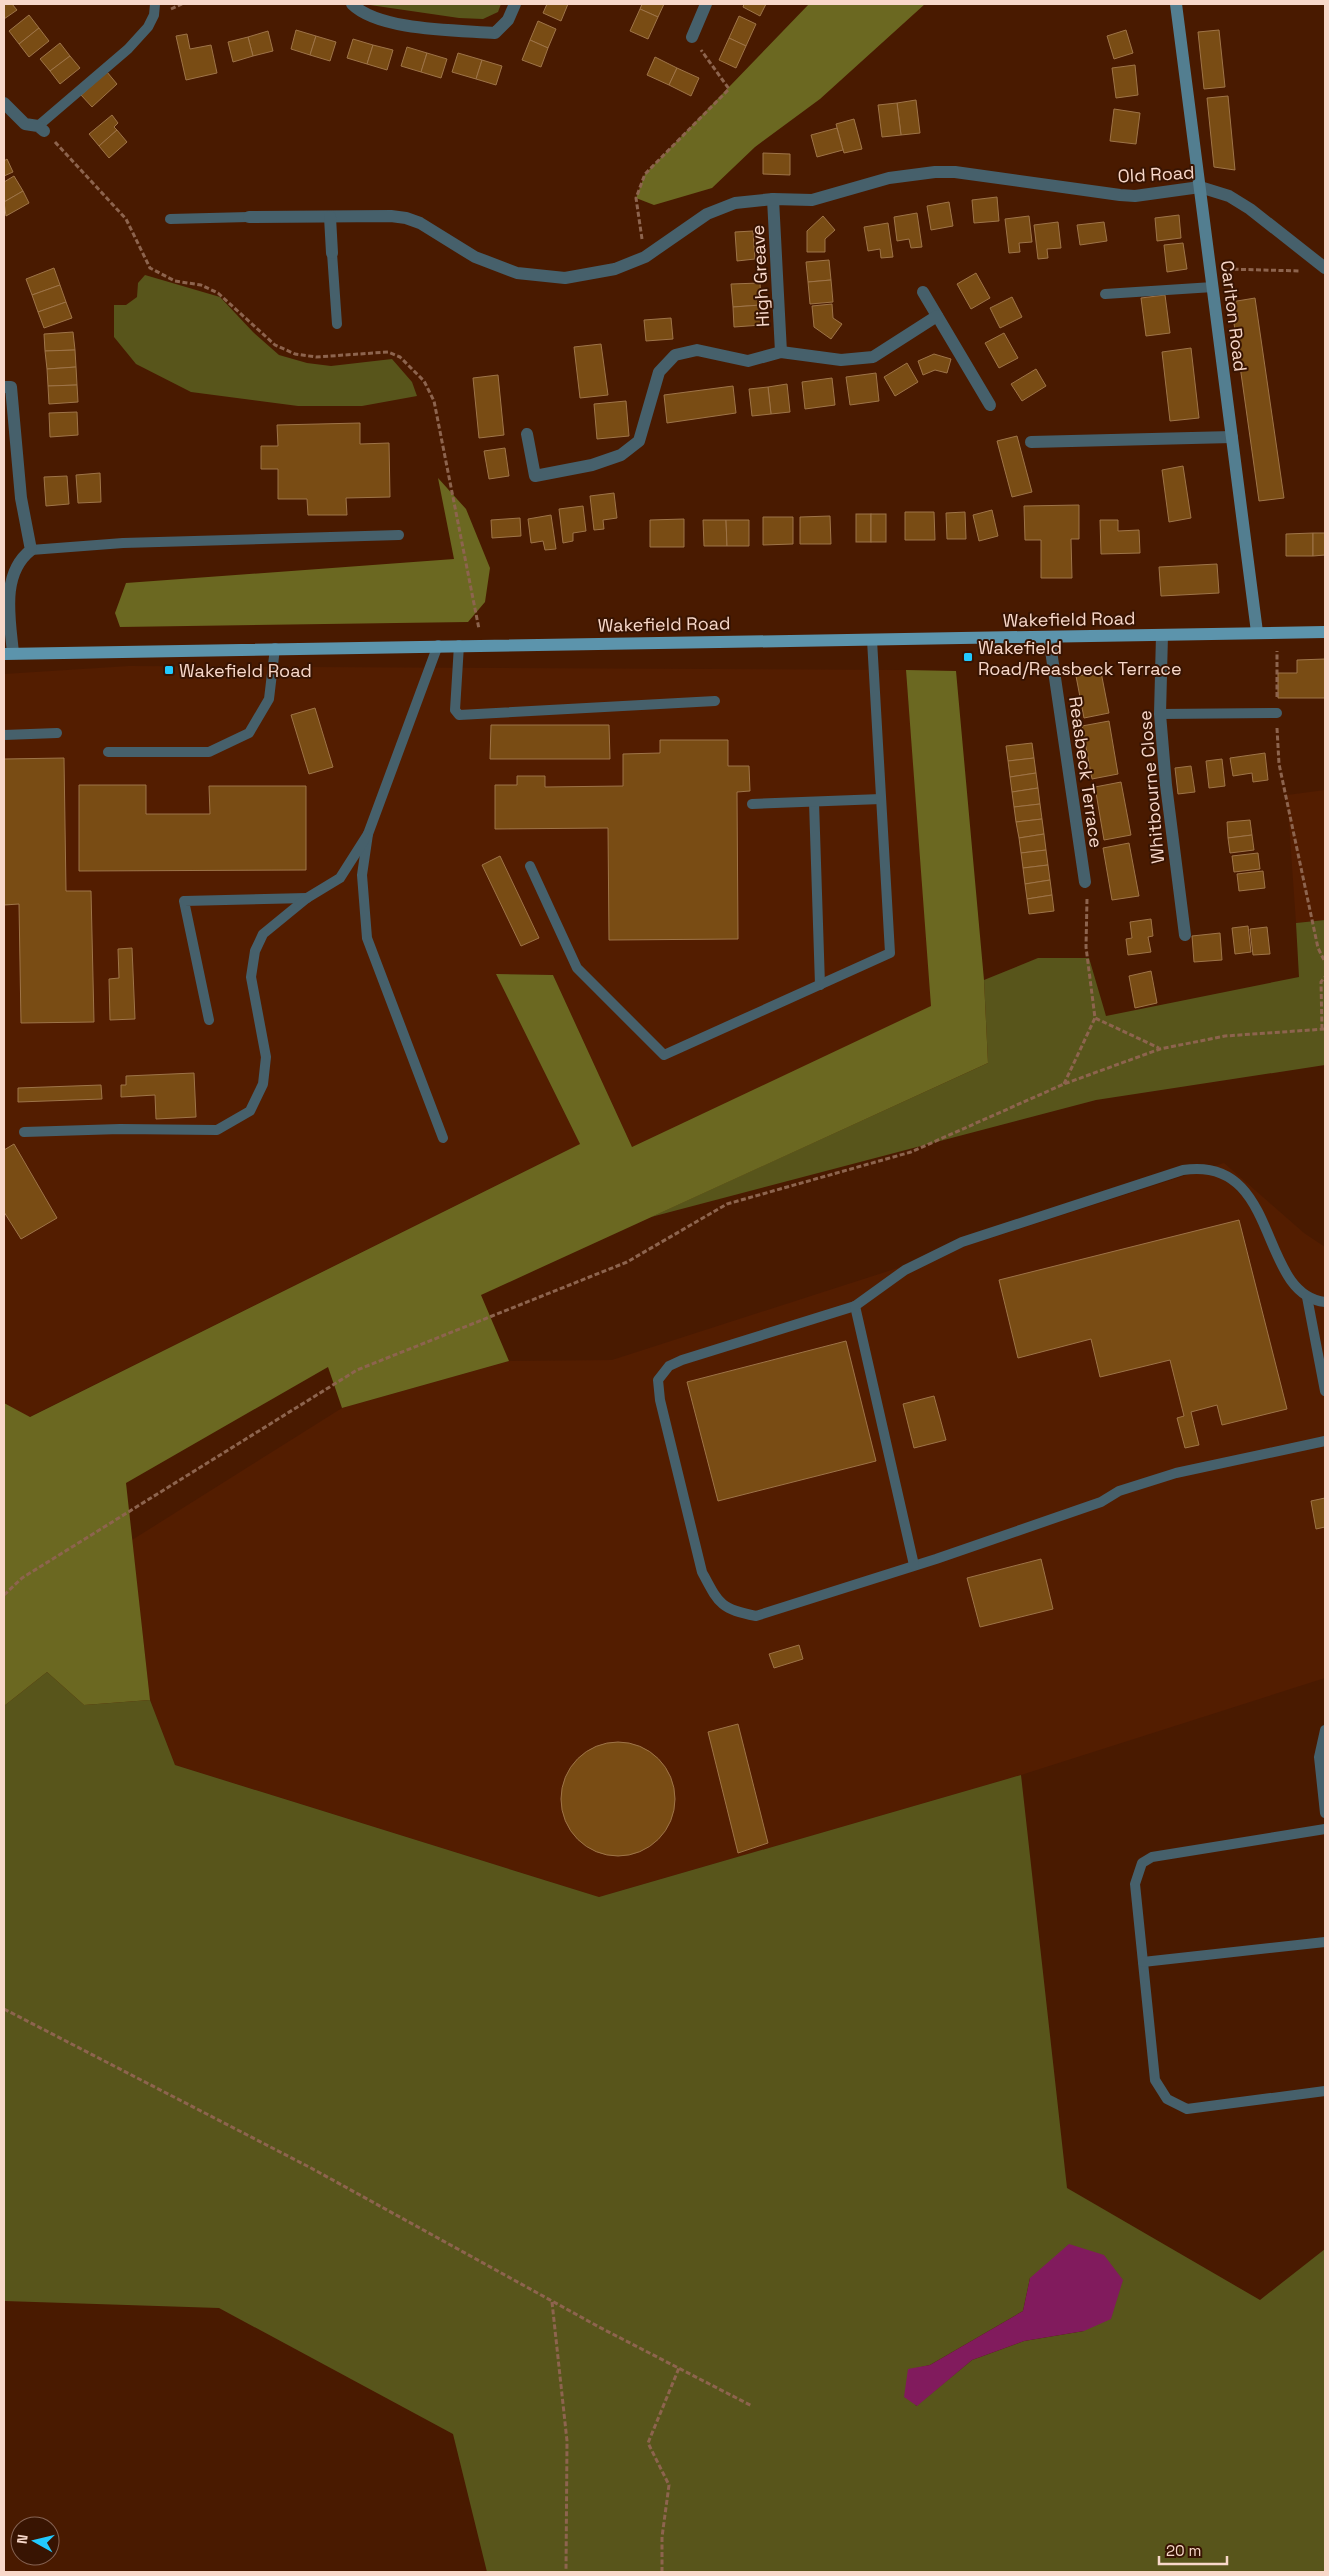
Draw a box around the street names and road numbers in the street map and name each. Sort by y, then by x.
street label: Old Road [1117,161,1195,187]
street label: High Greave [746,224,774,328]
street label: Carlton Road [1216,259,1252,373]
street label: Wakefield Road [1002,606,1136,632]
street label: Wakefield Road [597,611,731,637]
street label: Reasbeck Terrace [1064,695,1108,849]
street label: Whitbourne Close [1133,710,1169,864]

